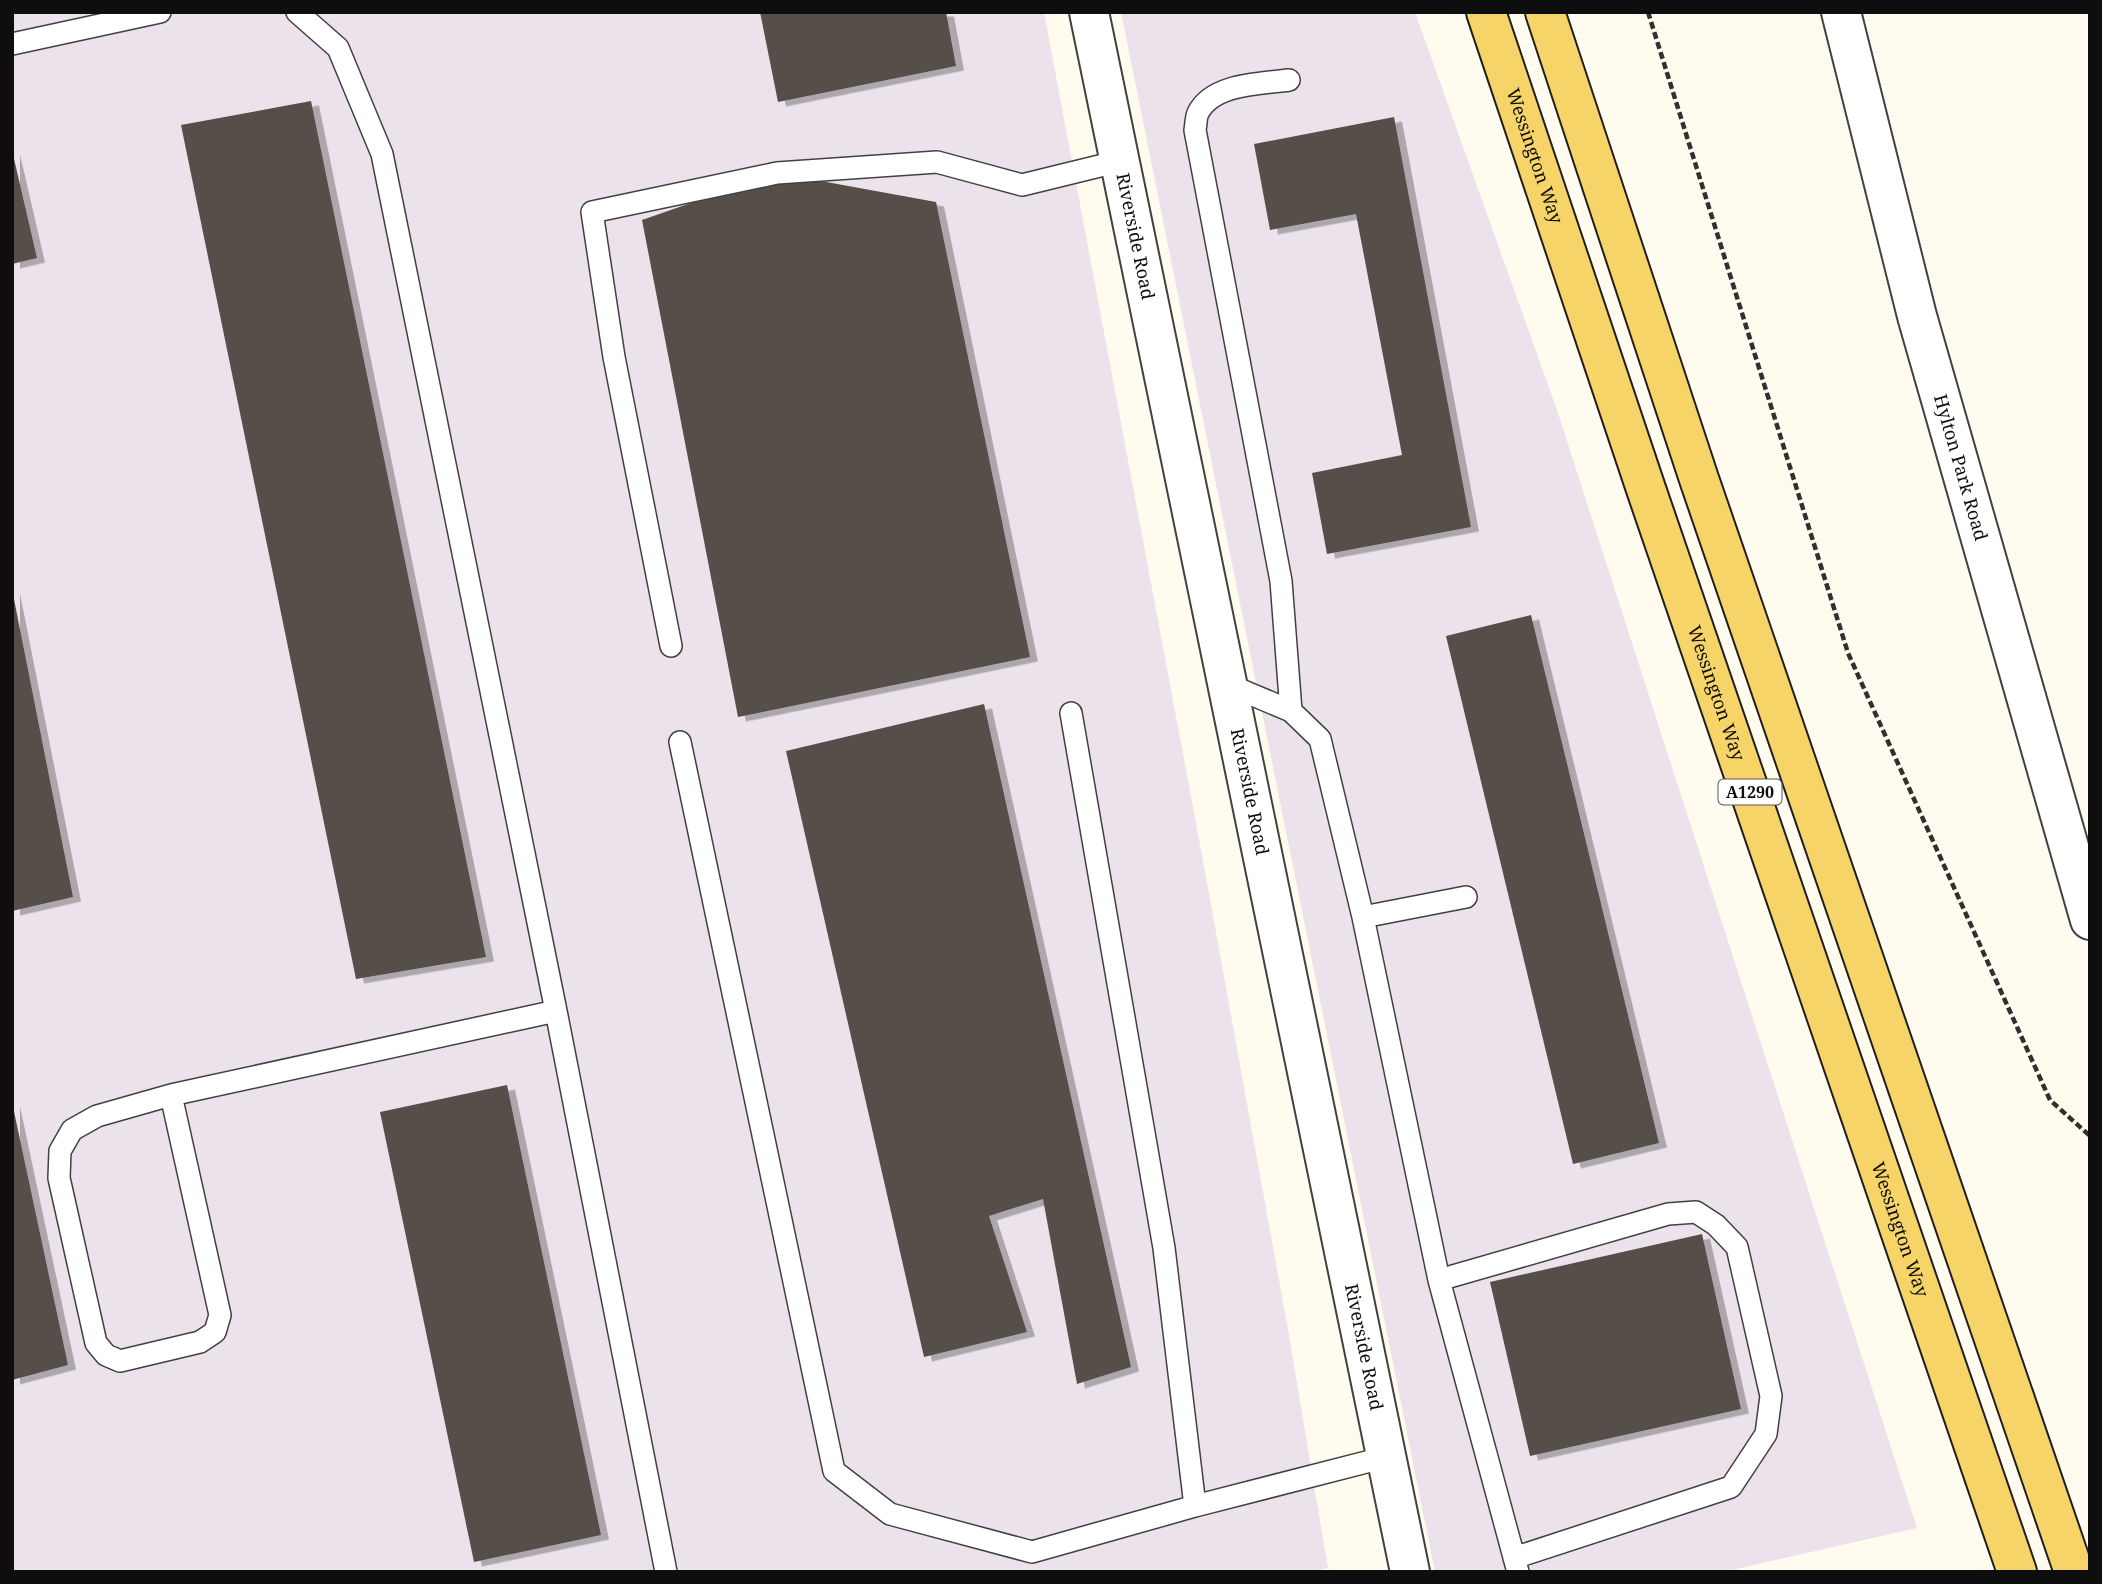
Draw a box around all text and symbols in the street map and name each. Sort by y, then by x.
street label: Wessington Way [1501,85,1569,227]
street label: Riverside Road [1111,171,1161,302]
street label: Hylton Park Road [1929,391,1994,543]
street label: Wessington Way [1683,622,1751,764]
street label: Riverside Road [1226,726,1275,857]
road number: A1290 [1718,779,1782,804]
street label: Wessington Way [1866,1159,1935,1301]
street label: Riverside Road [1340,1281,1389,1412]

